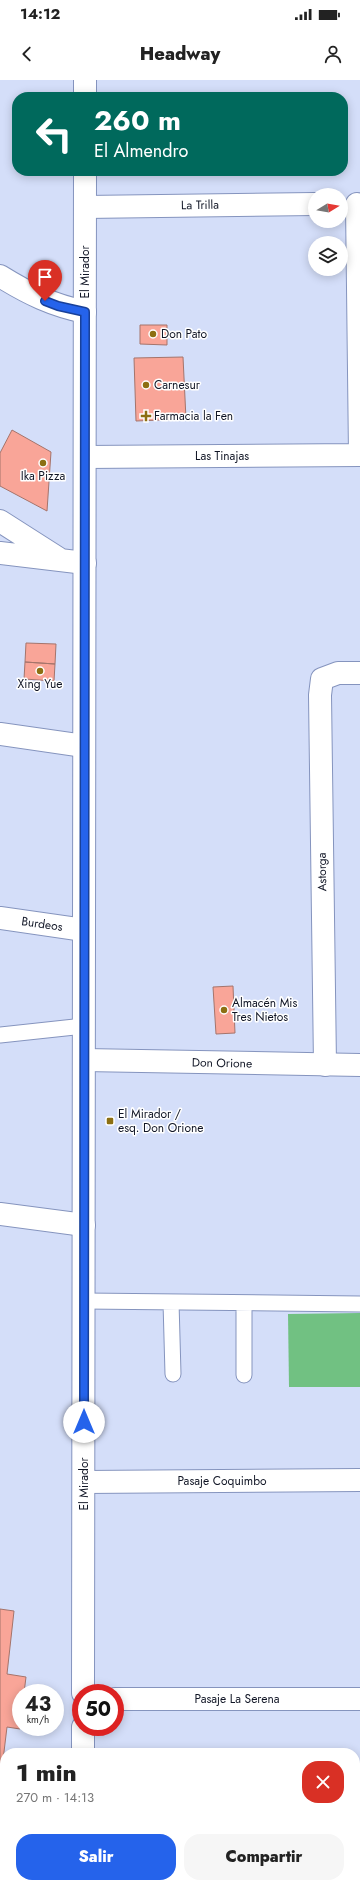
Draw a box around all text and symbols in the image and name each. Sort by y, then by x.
text: 14:12 [20,3,60,25]
text: Headway [140,41,220,67]
icon: back [16,43,38,65]
icon: person [322,43,344,65]
text: 260 m [94,100,181,141]
icon: left [28,108,80,160]
text: El Almendro [94,138,188,164]
north arrow [308,188,348,228]
map controls [308,188,348,276]
street label: La Trilla [181,196,219,214]
button: layers [308,236,348,276]
street label: El Mirador [76,245,94,299]
pin [28,260,62,301]
icon: arrive [34,266,56,288]
place label: Don Pato [161,325,207,343]
marker: Don Pato [148,329,158,339]
place label: Carnesur [154,376,201,394]
marker: Carnesur [141,380,151,390]
place label: Farmacia la Fen [154,407,233,425]
marker: Farmacia la Fen [141,411,151,421]
street label: Las Tinajas [195,447,249,465]
marker: Ika Pizza [38,458,48,468]
place label: Ika Pizza [21,467,65,485]
marker: Xing Yue [35,666,45,676]
place label: Xing Yue [18,675,62,693]
street label: Astorga [313,852,331,892]
street label: Burdeos [20,912,64,936]
place label: Almacén Mis Tres Nietos [232,994,297,1026]
marker: Almacén Mis Tres Nietos [219,1005,229,1015]
street label: Don Orione [192,1053,252,1073]
place label: El Mirador / esq. Don Orione [118,1105,203,1137]
marker: El Mirador / esq. Don Orione [105,1116,115,1126]
position arrow [63,1401,105,1443]
street label: El Mirador [75,1457,93,1511]
street label: Pasaje Coquimbo [177,1472,267,1490]
speed limit sign: 50 [72,1684,124,1736]
text: 43 [25,1690,51,1719]
street label: Pasaje La Serena [194,1690,280,1708]
text: km/h [27,1712,49,1727]
text: 1 min [16,1755,77,1790]
button: close [302,1761,344,1803]
text: 270 m · 14:13 [16,1788,94,1807]
button: Salir [16,1834,176,1880]
button: Compartir [184,1834,344,1880]

